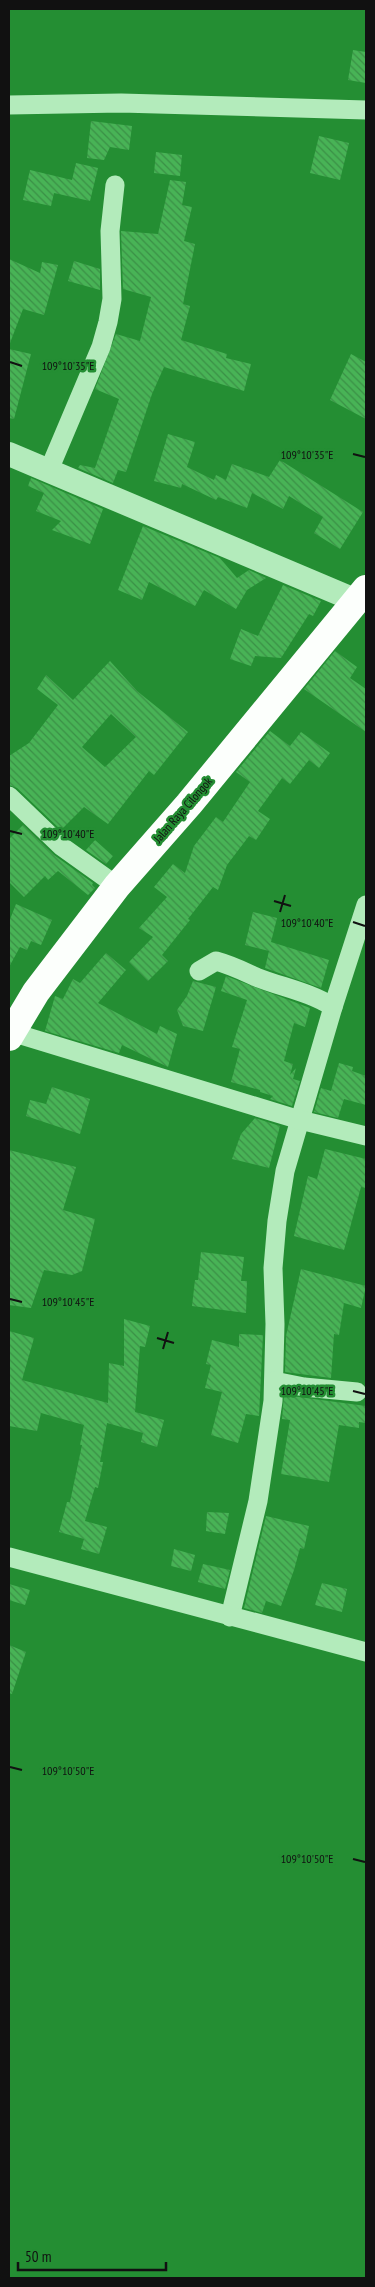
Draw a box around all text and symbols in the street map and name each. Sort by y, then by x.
text: 109°10'35"E [42,358,94,373]
text: 109°10'35"E [281,447,333,462]
street label: Jalan Raya Cilongok [149,774,215,846]
text: 109°10'40"E [42,826,94,841]
text: 109°10'40"E [281,915,333,930]
text: 109°10'45"E [42,1294,94,1309]
text: 109°10'45"E [281,1383,333,1398]
text: 109°10'50"E [42,1763,94,1778]
text: 109°10'50"E [281,1851,333,1866]
scale bar [18,2240,165,2272]
text: 50 m [25,2247,51,2266]

